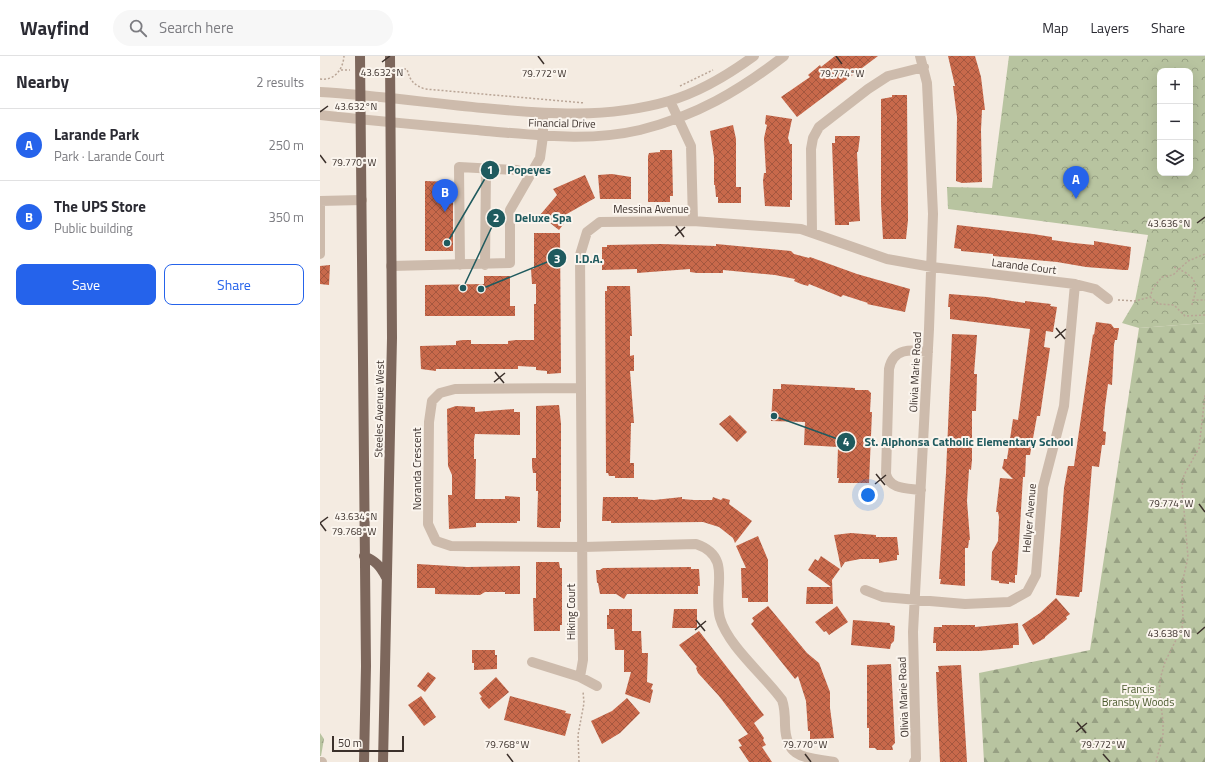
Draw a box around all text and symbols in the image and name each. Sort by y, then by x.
search box [113,10,393,46]
text: Wayfind [20,13,89,42]
text: Search here [159,16,234,39]
icon: search [127,17,149,39]
text: Map [1042,17,1068,38]
text: Layers [1090,17,1129,38]
text: Share [1151,17,1185,38]
text: 43.632°N [361,65,403,80]
text: 79.772°W [522,66,566,81]
text: 79.774°W [820,66,864,81]
map controls [1157,68,1193,176]
button: + [1157,68,1193,104]
text: Nearby [16,69,69,95]
text: 2 results [256,72,304,92]
text: 43.632°N [335,99,377,114]
button: − [1157,104,1193,140]
street label: Financial Drive [528,114,596,132]
text: Larande Park [54,123,139,146]
text: A [25,135,33,155]
text: 250 m [268,135,304,155]
button: layers [1157,140,1193,176]
text: Park · Larande Court [54,146,164,166]
text: 79.770°W [332,155,376,170]
callout: Popeyes [480,158,559,182]
text: 1 [487,160,493,179]
text: Popeyes [507,160,551,179]
pin: A [1063,166,1089,199]
pin: B [432,179,458,212]
text: The UPS Store [54,195,146,218]
street label: Messina Avenue [613,201,689,217]
callout: Deluxe Spa [486,206,579,230]
text: B [25,207,33,227]
text: 350 m [268,207,304,227]
text: 2 [493,208,499,227]
text: Deluxe Spa [514,208,572,227]
text: 43.636°N [1148,216,1190,231]
text: Public building [54,218,133,238]
callout: I.D.A. [547,246,611,270]
text: 3 [554,249,560,268]
text: I.D.A. [575,249,603,268]
street label: Larande Court [991,254,1057,278]
button: Save [16,264,156,305]
button: Share [164,264,304,305]
street label: Olivia Marie Road [905,331,925,413]
street label: Steeles Avenue West [370,360,388,458]
street label: Noranda Crescent [409,428,425,510]
callout: St. Alphonsa Catholic Elementary School [836,430,1081,454]
text: 4 [843,432,850,451]
text: St. Alphonsa Catholic Elementary School [865,432,1073,451]
street label: Hellyer Avenue [1018,482,1040,553]
your location [858,485,878,505]
text: 79.774°W [1149,496,1193,511]
text: 43.634°N [335,509,377,524]
text: 79.768°W [332,524,376,539]
street label: Hiking Court [563,584,579,640]
text: 43.638°N [1148,626,1190,641]
street label: Olivia Marie Road [894,656,912,738]
park label: Francis Bransby Woods [1102,681,1174,710]
scale bar [332,734,404,753]
text: 50 m [338,735,362,751]
text: 79.768°W [485,737,529,752]
text: 79.770°W [783,737,827,752]
text: 79.772°W [1081,737,1125,752]

